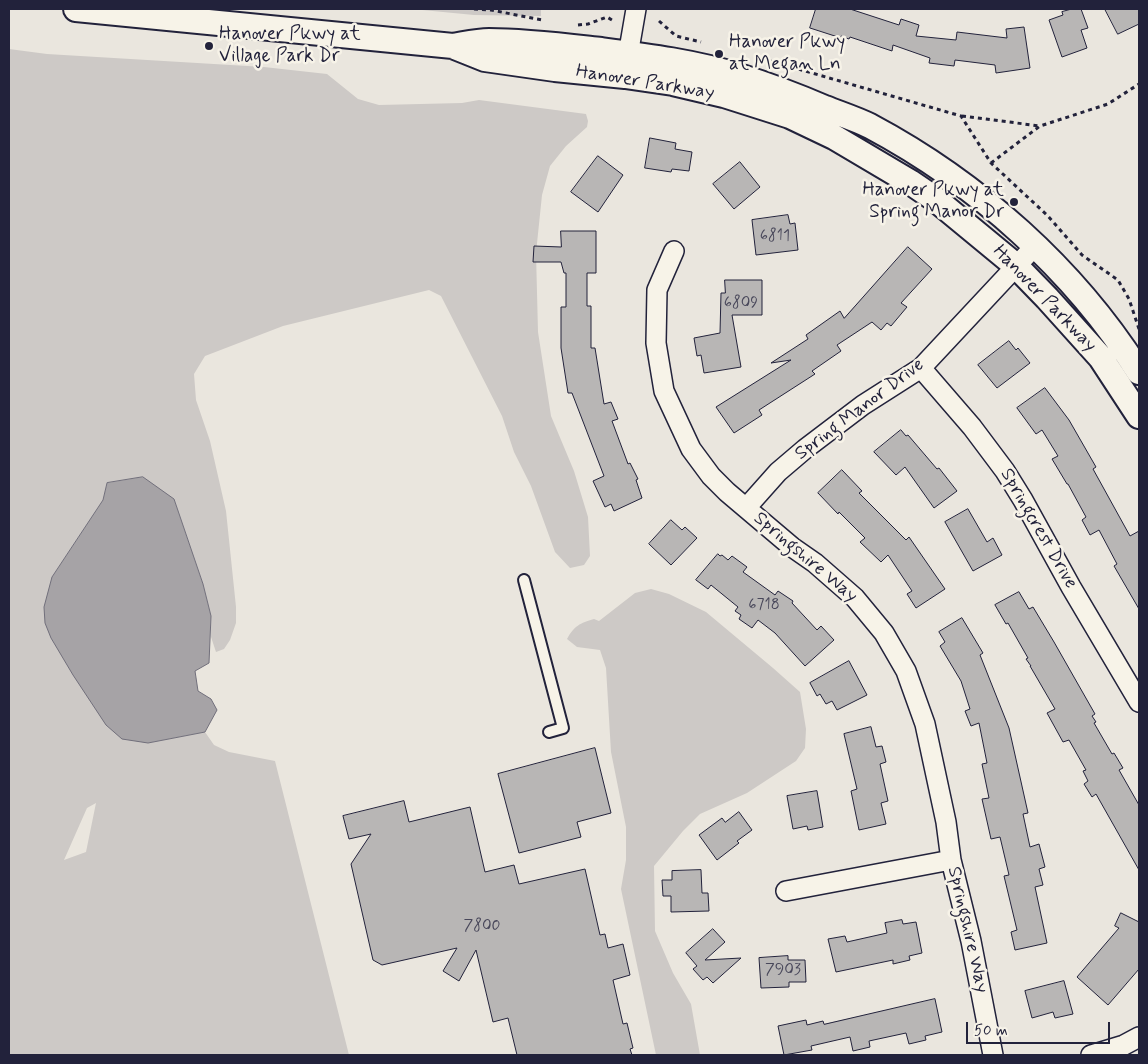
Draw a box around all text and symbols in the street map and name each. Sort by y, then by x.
place label: Hanover Pkwy at Village Park Dr [219,24,361,68]
place label: Hanover Pkwy at Megan Ln [729,32,845,76]
marker: Hanover Pkwy at Village Park Dr [203,40,215,52]
marker: Hanover Pkwy at Megan Ln [713,48,725,60]
street label: Hanover Parkway [574,61,716,105]
place label: Hanover Pkwy at Spring Manor Dr [862,180,1004,224]
marker: Hanover Pkwy at Spring Manor Dr [1008,196,1020,208]
house number: 6811 [760,227,790,247]
street label: Hanover Parkway [987,241,1101,357]
house number: 6809 [724,294,758,314]
street label: Spring Manor Drive [791,354,929,466]
street label: Springcrest Drive [994,465,1082,593]
street label: Springshire Way [748,508,862,608]
house number: 6718 [748,596,780,616]
street label: Springshire Way [941,865,993,995]
house number: 7800 [463,917,501,937]
house number: 7903 [765,961,801,981]
scale bar [968,1012,1112,1044]
text: 50 m [974,1021,1008,1041]

